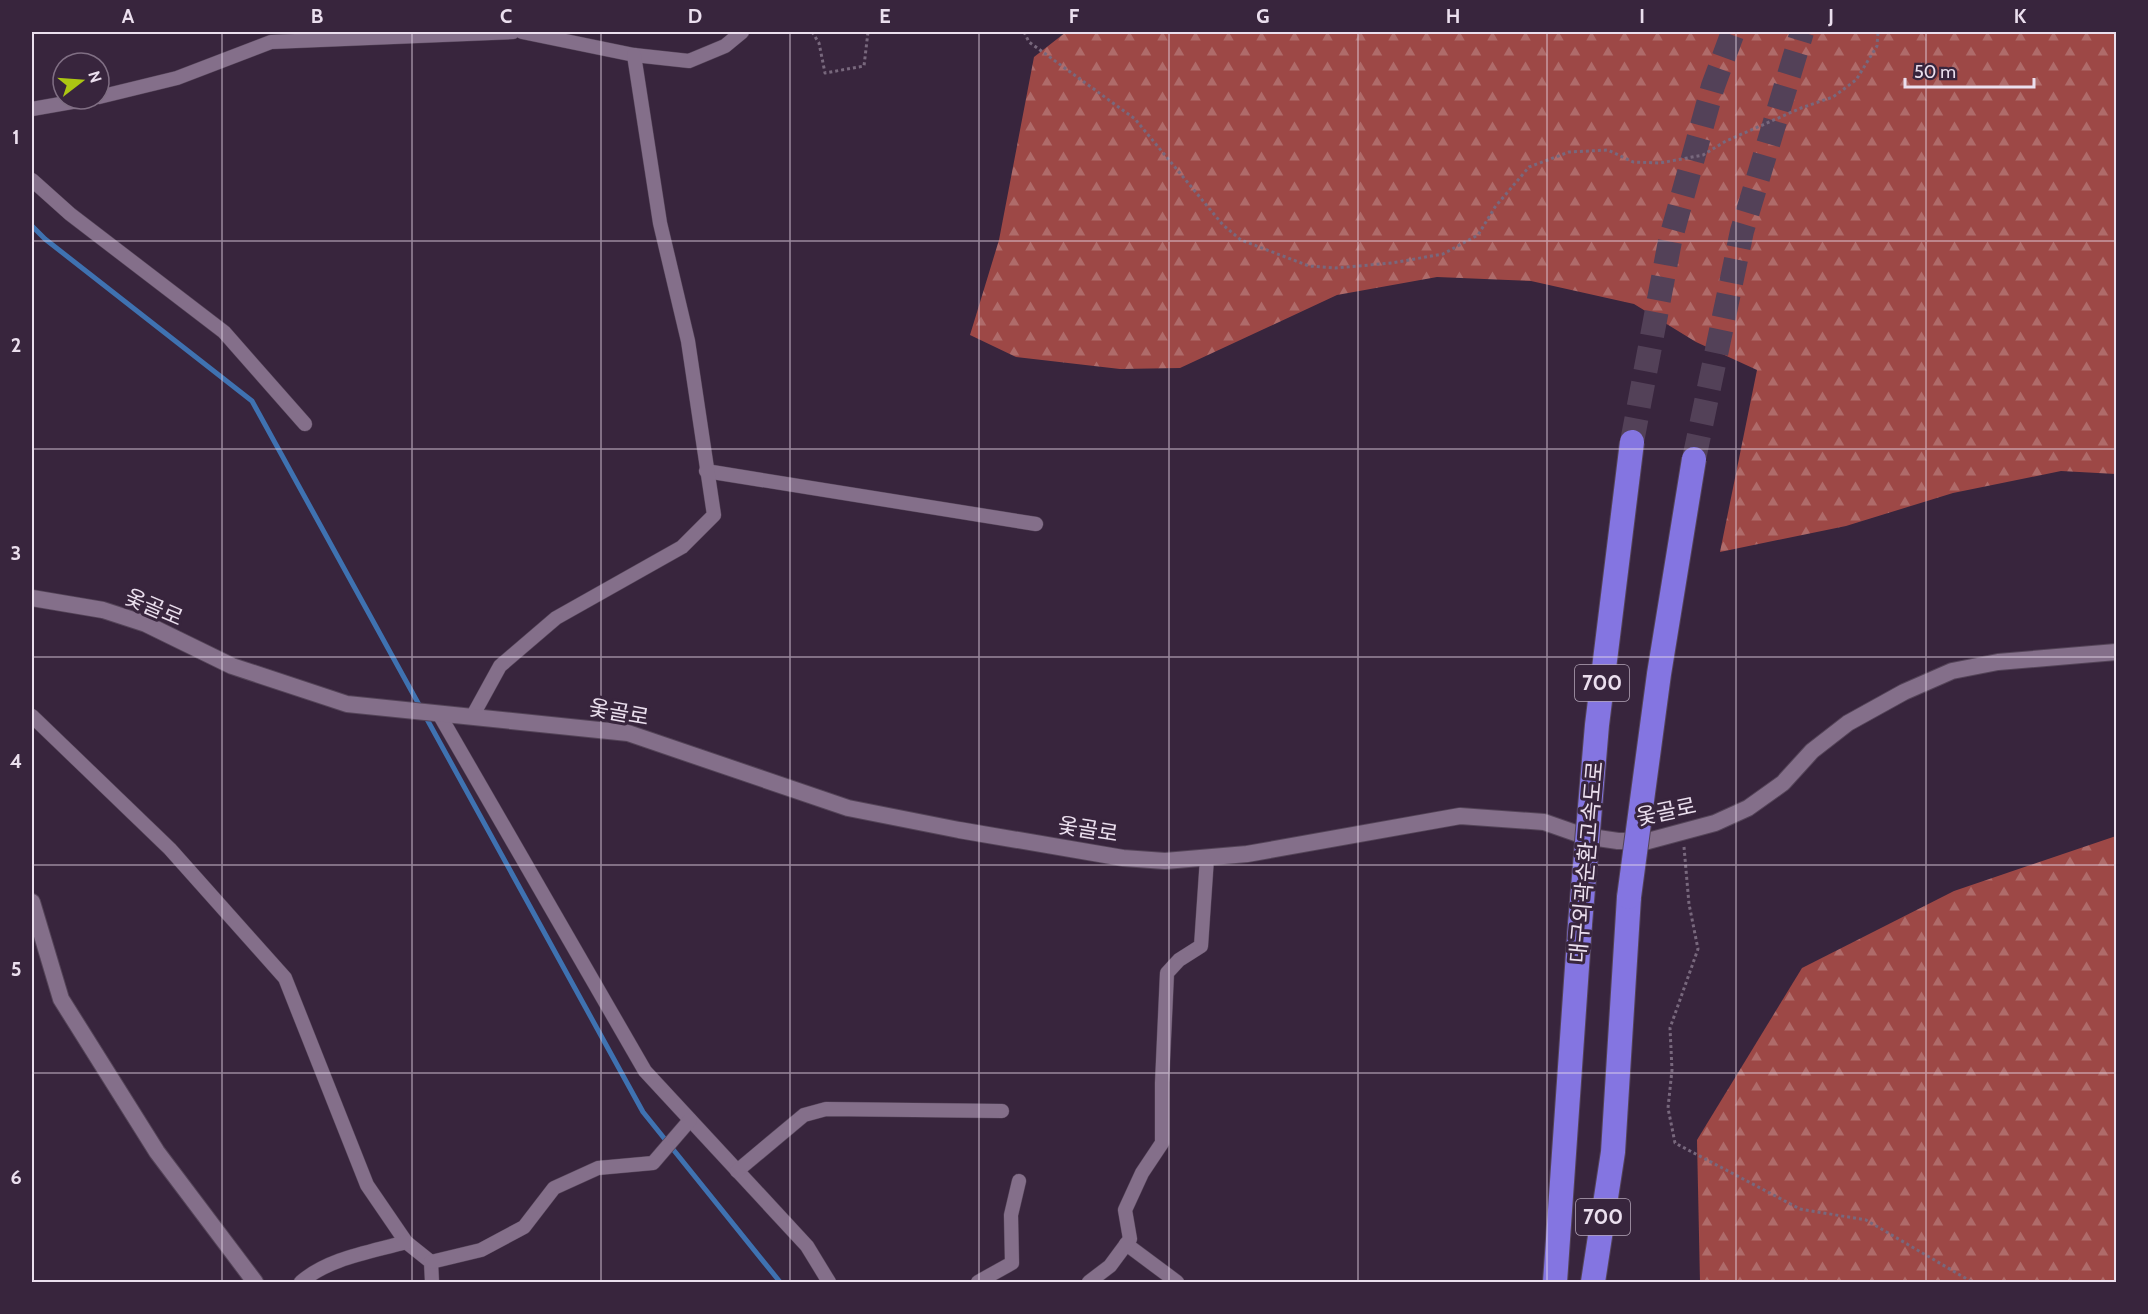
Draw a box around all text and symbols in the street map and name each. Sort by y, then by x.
text: A [122,4,135,28]
text: B [311,4,323,28]
text: C [500,4,512,28]
text: D [688,4,702,28]
text: E [879,4,891,28]
text: F [1069,4,1080,28]
text: G [1256,4,1270,28]
text: H [1446,4,1460,28]
text: I [1639,4,1645,28]
text: J [1827,4,1834,28]
text: K [2014,4,2027,28]
north arrow [51,51,111,111]
scale bar [1905,51,2034,89]
text: 50 m [1914,61,1956,83]
text: N [84,69,106,85]
text: 1 [12,125,20,149]
text: 2 [11,333,21,357]
text: 3 [11,541,21,565]
street label: 옻골로 [121,583,187,632]
road number: 700 [1575,665,1629,701]
street label: 옻골로 [587,694,651,731]
text: 4 [10,749,22,773]
street label: 대구외곽순환고속도로 [1564,760,1609,964]
street label: 옻골로 [1634,792,1699,831]
street label: 옻골로 [1056,811,1120,848]
text: 5 [11,957,21,981]
text: 6 [10,1165,22,1189]
road number: 700 [1576,1199,1630,1235]

